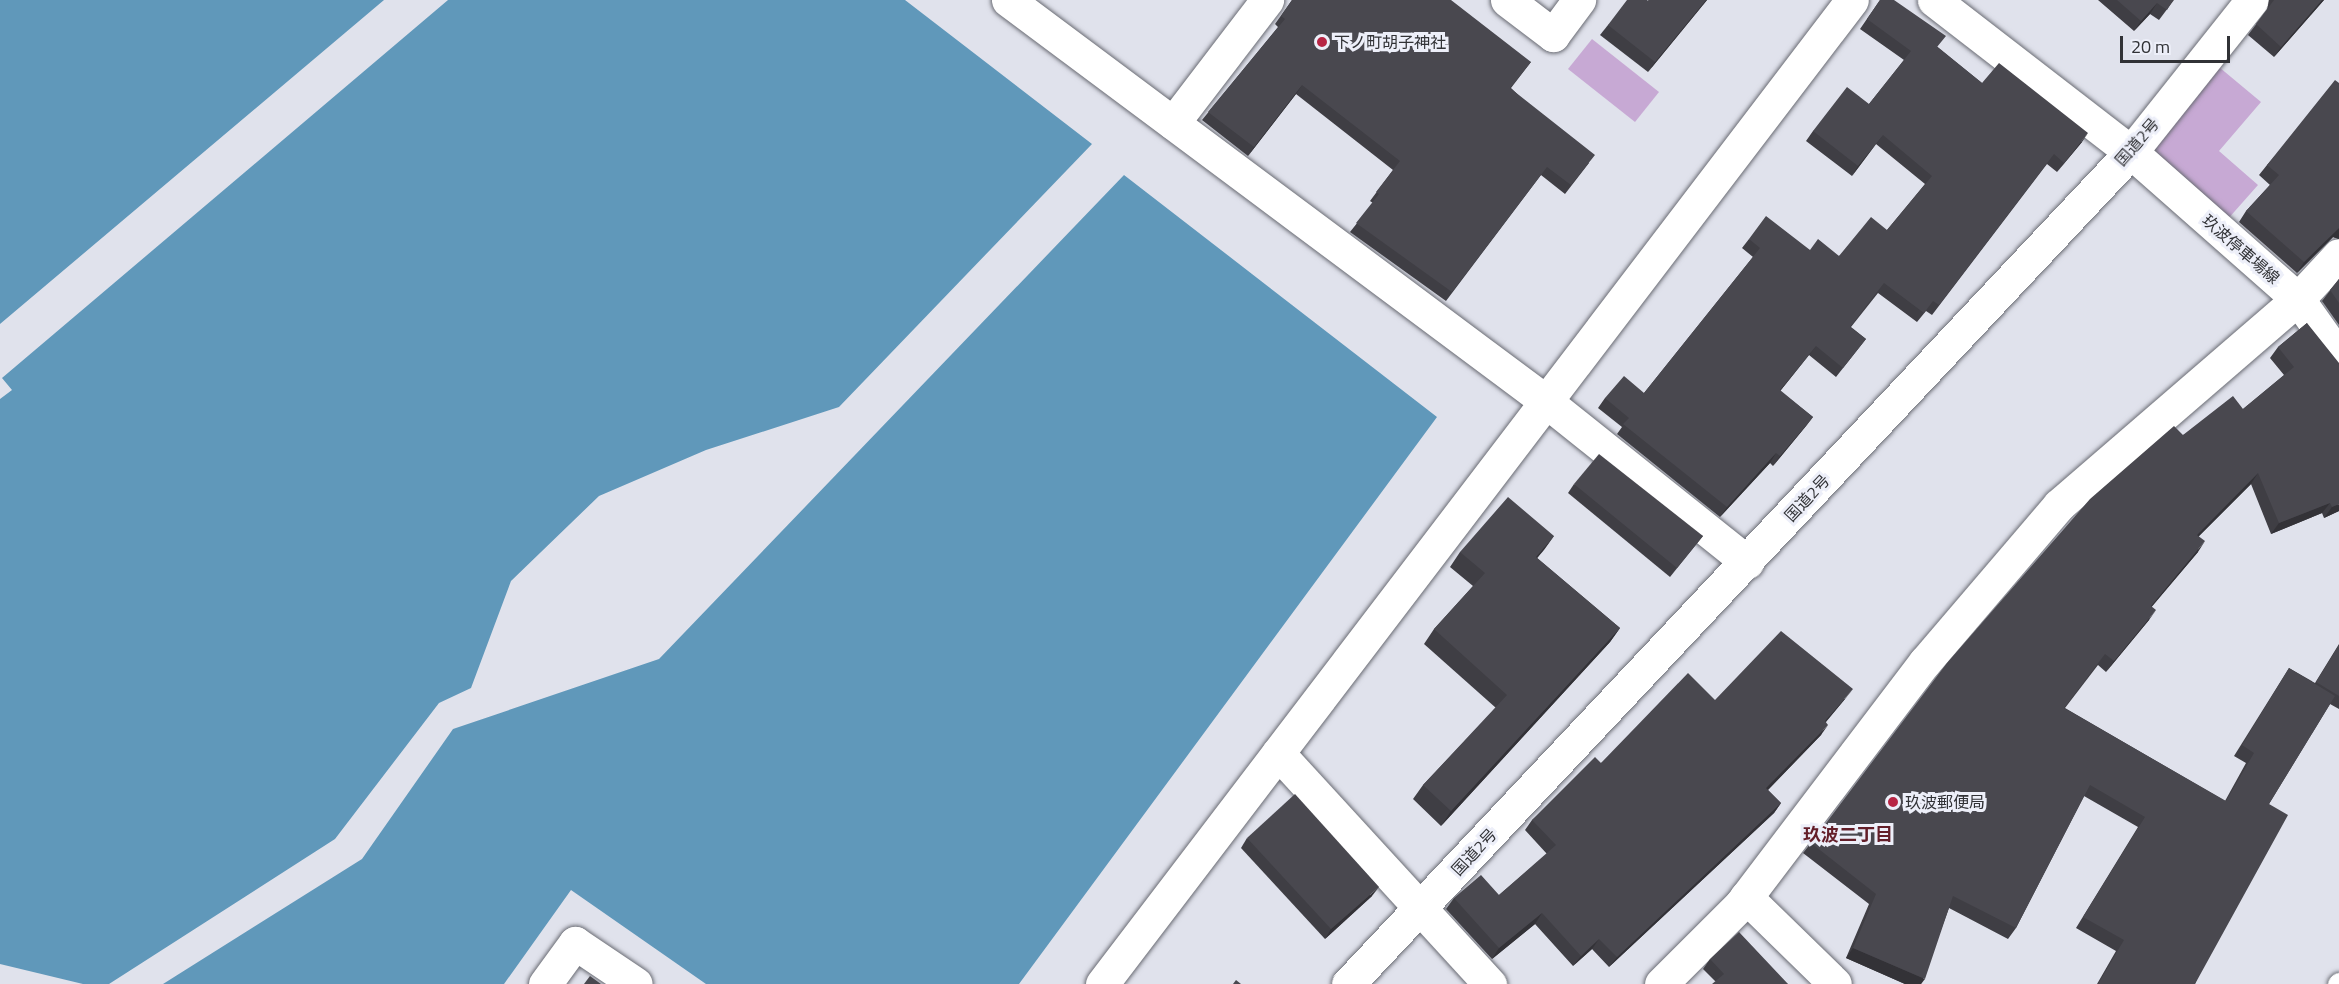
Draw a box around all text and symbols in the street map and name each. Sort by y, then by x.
scale bar [2123,24,2232,62]
place label: 下ノ町胡子神社 [1334,32,1446,52]
text: 20 m [2131,33,2170,60]
marker: 下ノ町胡子神社 [1315,35,1329,49]
street label: 国道2号 [2111,114,2163,170]
street label: 玖波停車場線 [2198,210,2284,288]
street label: 国道2号 [1781,471,1833,525]
place label: 玖波郵便局 [1905,792,1985,812]
marker: 玖波郵便局 [1886,795,1900,809]
district label: 玖波二丁目 [1803,824,1893,846]
street label: 国道2号 [1448,825,1500,879]

